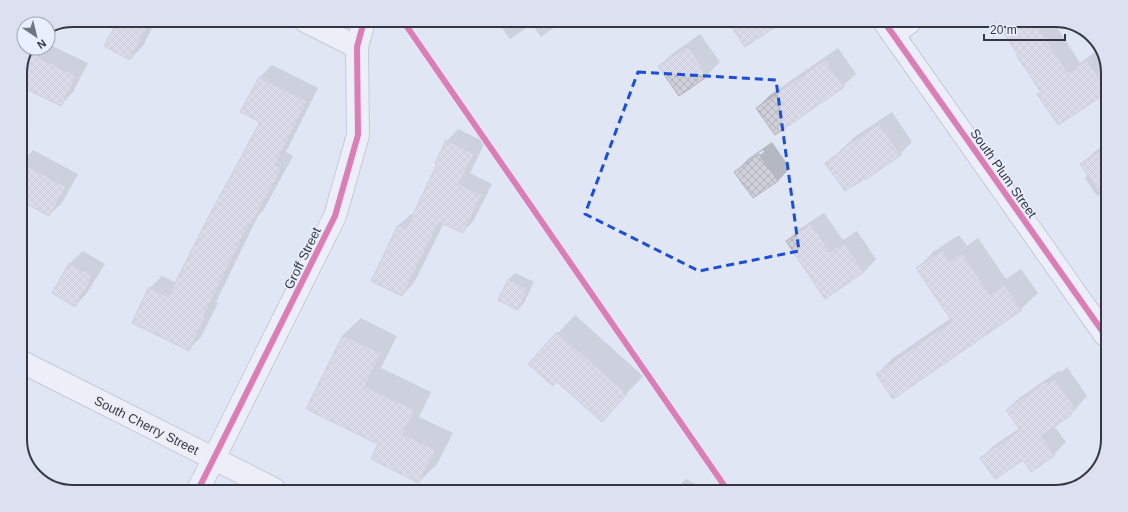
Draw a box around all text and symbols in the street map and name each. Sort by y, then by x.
north arrow [16,16,56,56]
scale bar [984,16,1065,42]
text: 20 m [990,23,1017,37]
text: N [35,37,48,51]
street label: South Plum Street [967,126,1040,221]
street label: Groff Street [281,224,324,292]
street label: South Cherry Street [92,393,202,458]

